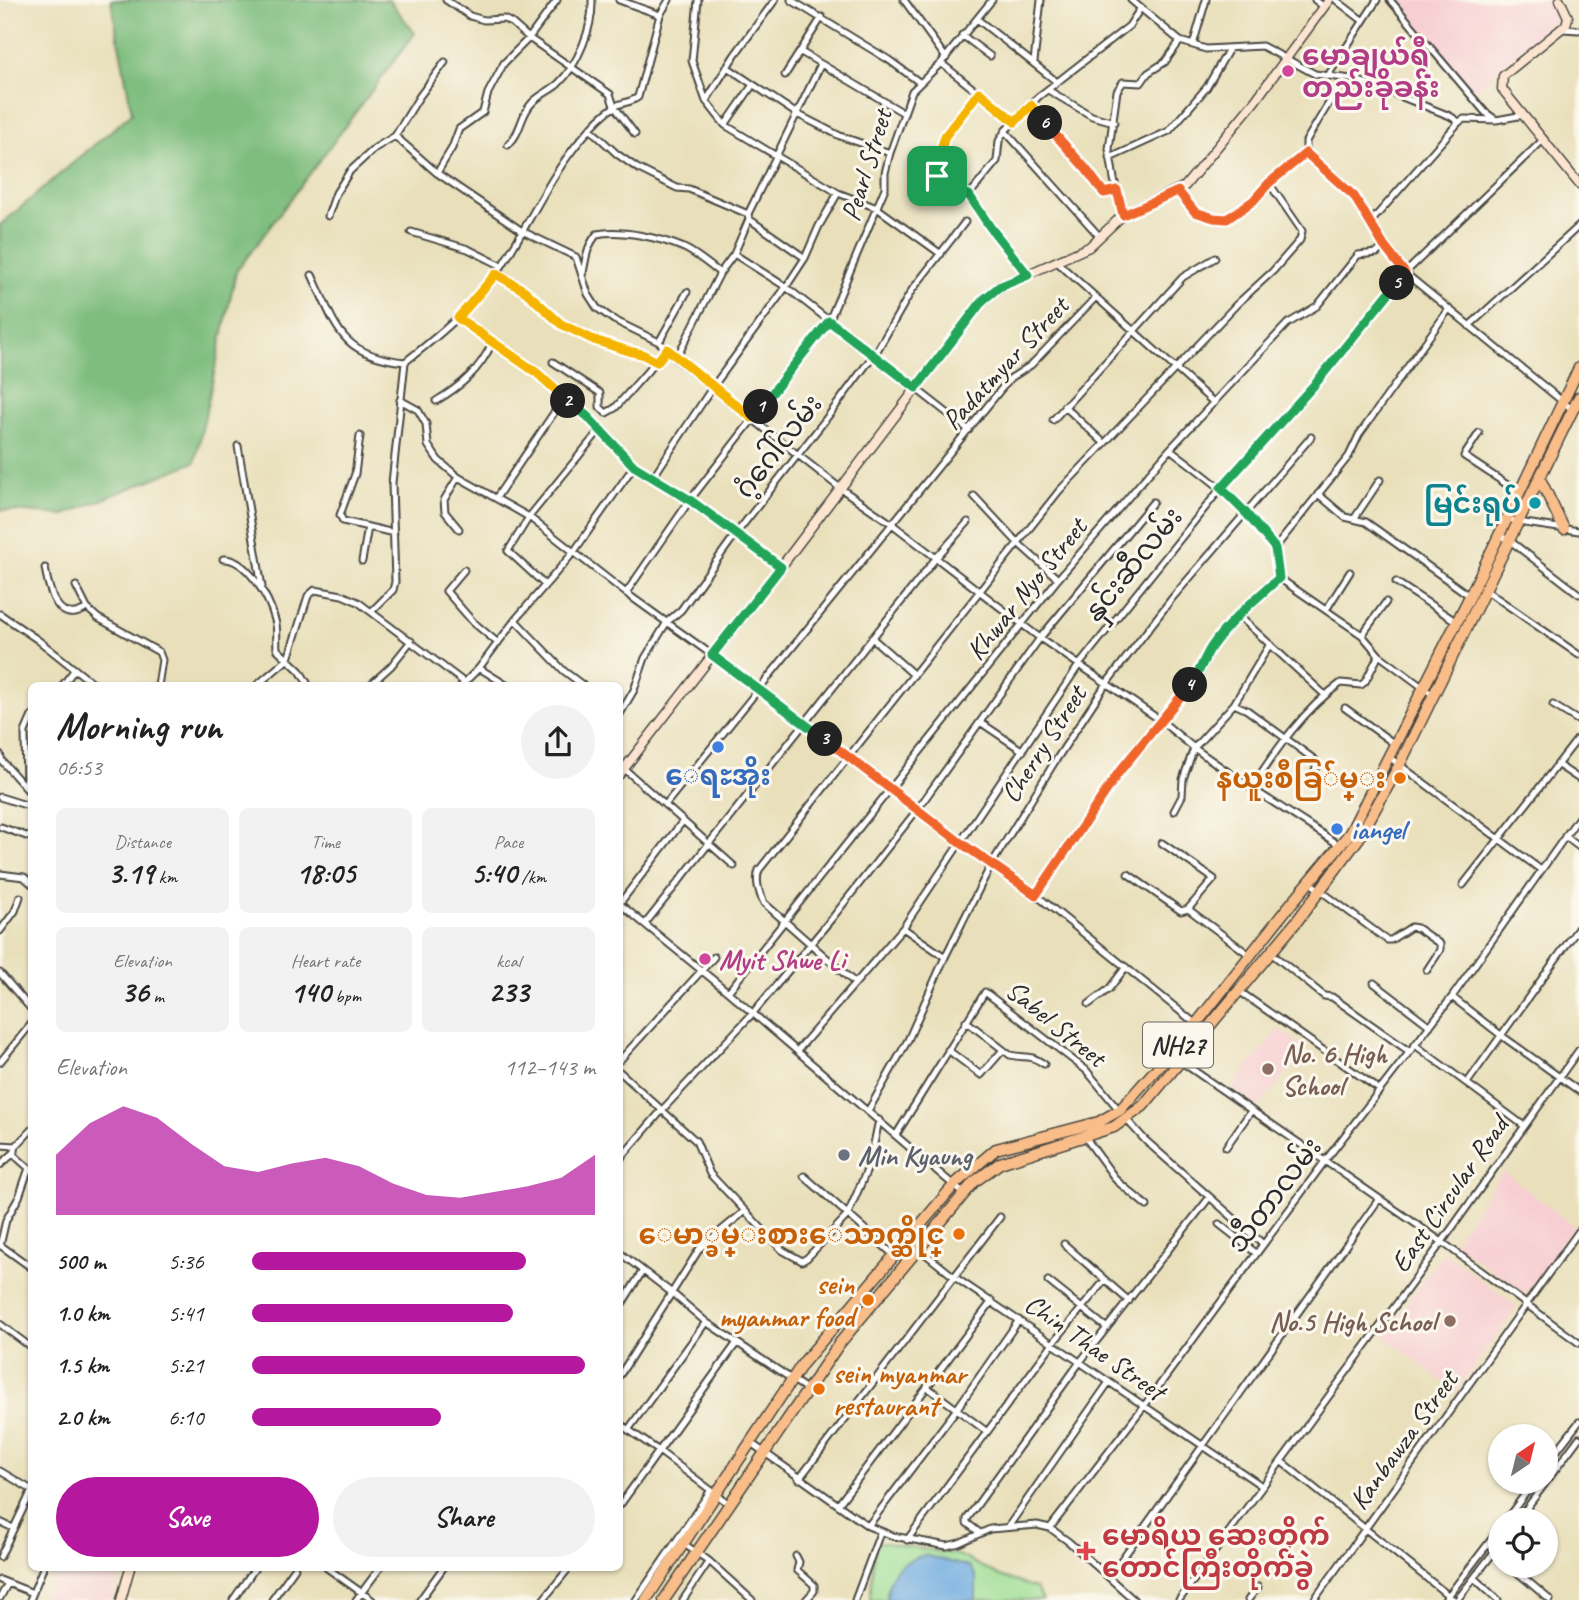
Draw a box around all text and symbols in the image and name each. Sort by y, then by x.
place label: မောချယ်ရီ တည်းခိုခန်း [1302,36,1440,110]
marker: မောချယ်ရီ တည်းခိုခန်း [1280,63,1296,79]
street label: Pearl Street [832,102,900,225]
pin: 6 [1028,106,1062,140]
text: 6 [1040,110,1049,134]
pin [907,146,967,206]
icon: arrive [918,157,956,195]
pin: 5 [1380,266,1414,300]
text: 5 [1392,270,1401,294]
street label: Padatmyar Street [934,287,1077,437]
pin: 2 [550,384,586,418]
street label: ဂံ့ဂေါ်လမ်း [726,386,831,506]
text: 2 [563,388,572,412]
pin: 1 [744,390,778,424]
text: 1 [756,394,765,418]
place label: မြင်းရုပ် [1424,484,1521,526]
marker: မြင်းရုပ် [1527,495,1543,511]
street label: နှင်းဆီလမ်း [1075,499,1194,631]
street label: Khwar Nyo Street [958,509,1096,667]
pin: 4 [1172,668,1208,702]
text: 4 [1185,672,1194,696]
street label: Cherry Street [992,677,1095,809]
text: Morning run [56,703,222,750]
button: share [521,705,595,779]
pin: 3 [808,722,842,756]
text: 3 [820,726,829,750]
marker: ေရႊအိုး [710,739,726,755]
text: 06:53 [56,753,102,782]
place label: ေရႊအိုး [665,756,771,798]
place label: နယူးစီခြ်မ္း [1217,759,1386,801]
marker: နယူးစီခြ်မ္း [1392,770,1408,786]
place label: iangel [1351,812,1410,847]
marker: iangel [1329,821,1345,837]
text: Distance [114,830,171,854]
text: Time [311,830,340,854]
text: Pace [494,830,523,854]
text: 3.19 [108,854,154,892]
text: 18:05 [296,854,355,892]
text: 5:40 [471,854,517,892]
text: km [154,865,177,889]
text: /km [517,865,546,889]
place label: Myit Shwe Li [719,942,849,977]
text: Elevation [113,949,172,973]
text: Heart rate [291,949,360,973]
text: kcal [496,949,521,973]
marker: Myit Shwe Li [697,951,713,967]
street label: Sabel Street [999,972,1115,1076]
text: 36 [121,973,149,1011]
text: 140 [290,973,330,1011]
text: 233 [488,973,529,1011]
text: m [149,984,164,1008]
text: bpm [330,984,361,1008]
road number: NH27 [1143,1022,1213,1068]
place label: No. 6 High School [1282,1036,1388,1103]
text: Elevation [56,1053,127,1082]
text: 112–143 m [504,1053,595,1082]
marker: No. 6 High School [1260,1061,1276,1077]
street label: East Circular Road [1382,1106,1518,1279]
street label: သီတာလမ်း [1218,1130,1329,1260]
place label: Min Kyaung [858,1138,974,1174]
marker: Min Kyaung [836,1147,852,1163]
place label: ေမာ္ခမ္းစားေသာက္ဆိုင္ [639,1215,945,1257]
marker: ေမာ္ခမ္းစားေသာက္ဆိုင္ [951,1226,967,1242]
text: 500 m [56,1247,105,1276]
text: 5:36 [168,1247,204,1276]
place label: sein myanmar food [719,1267,859,1335]
street label: Chin Thae Street [1018,1286,1175,1410]
marker: sein myanmar food [860,1292,876,1308]
text: 1.0 km [56,1299,110,1328]
text: 5:41 [168,1299,204,1328]
place label: No.5 High School [1269,1304,1441,1339]
marker: No.5 High School [1442,1313,1458,1329]
text: 1.5 km [56,1351,109,1380]
text: 5:21 [168,1351,204,1380]
place label: sein myanmar restaurant [833,1356,969,1423]
street label: Kanbawza Street [1341,1362,1467,1516]
marker: sein myanmar restaurant [811,1381,827,1397]
text: 2.0 km [56,1403,110,1432]
text: 6:10 [168,1403,204,1432]
north arrow [1488,1424,1558,1494]
map controls [1488,1424,1558,1578]
button: Save [56,1477,319,1557]
button: Share [333,1477,595,1557]
button: locate [1488,1508,1558,1578]
place label: မောရိယ ဆေးတိုက် တောင်ကြီးတိုက်ခွဲ [1102,1516,1330,1590]
marker: မောရိယ ဆေးတိုက် တောင်ကြီးတိုက်ခွဲ [1076,1541,1096,1561]

